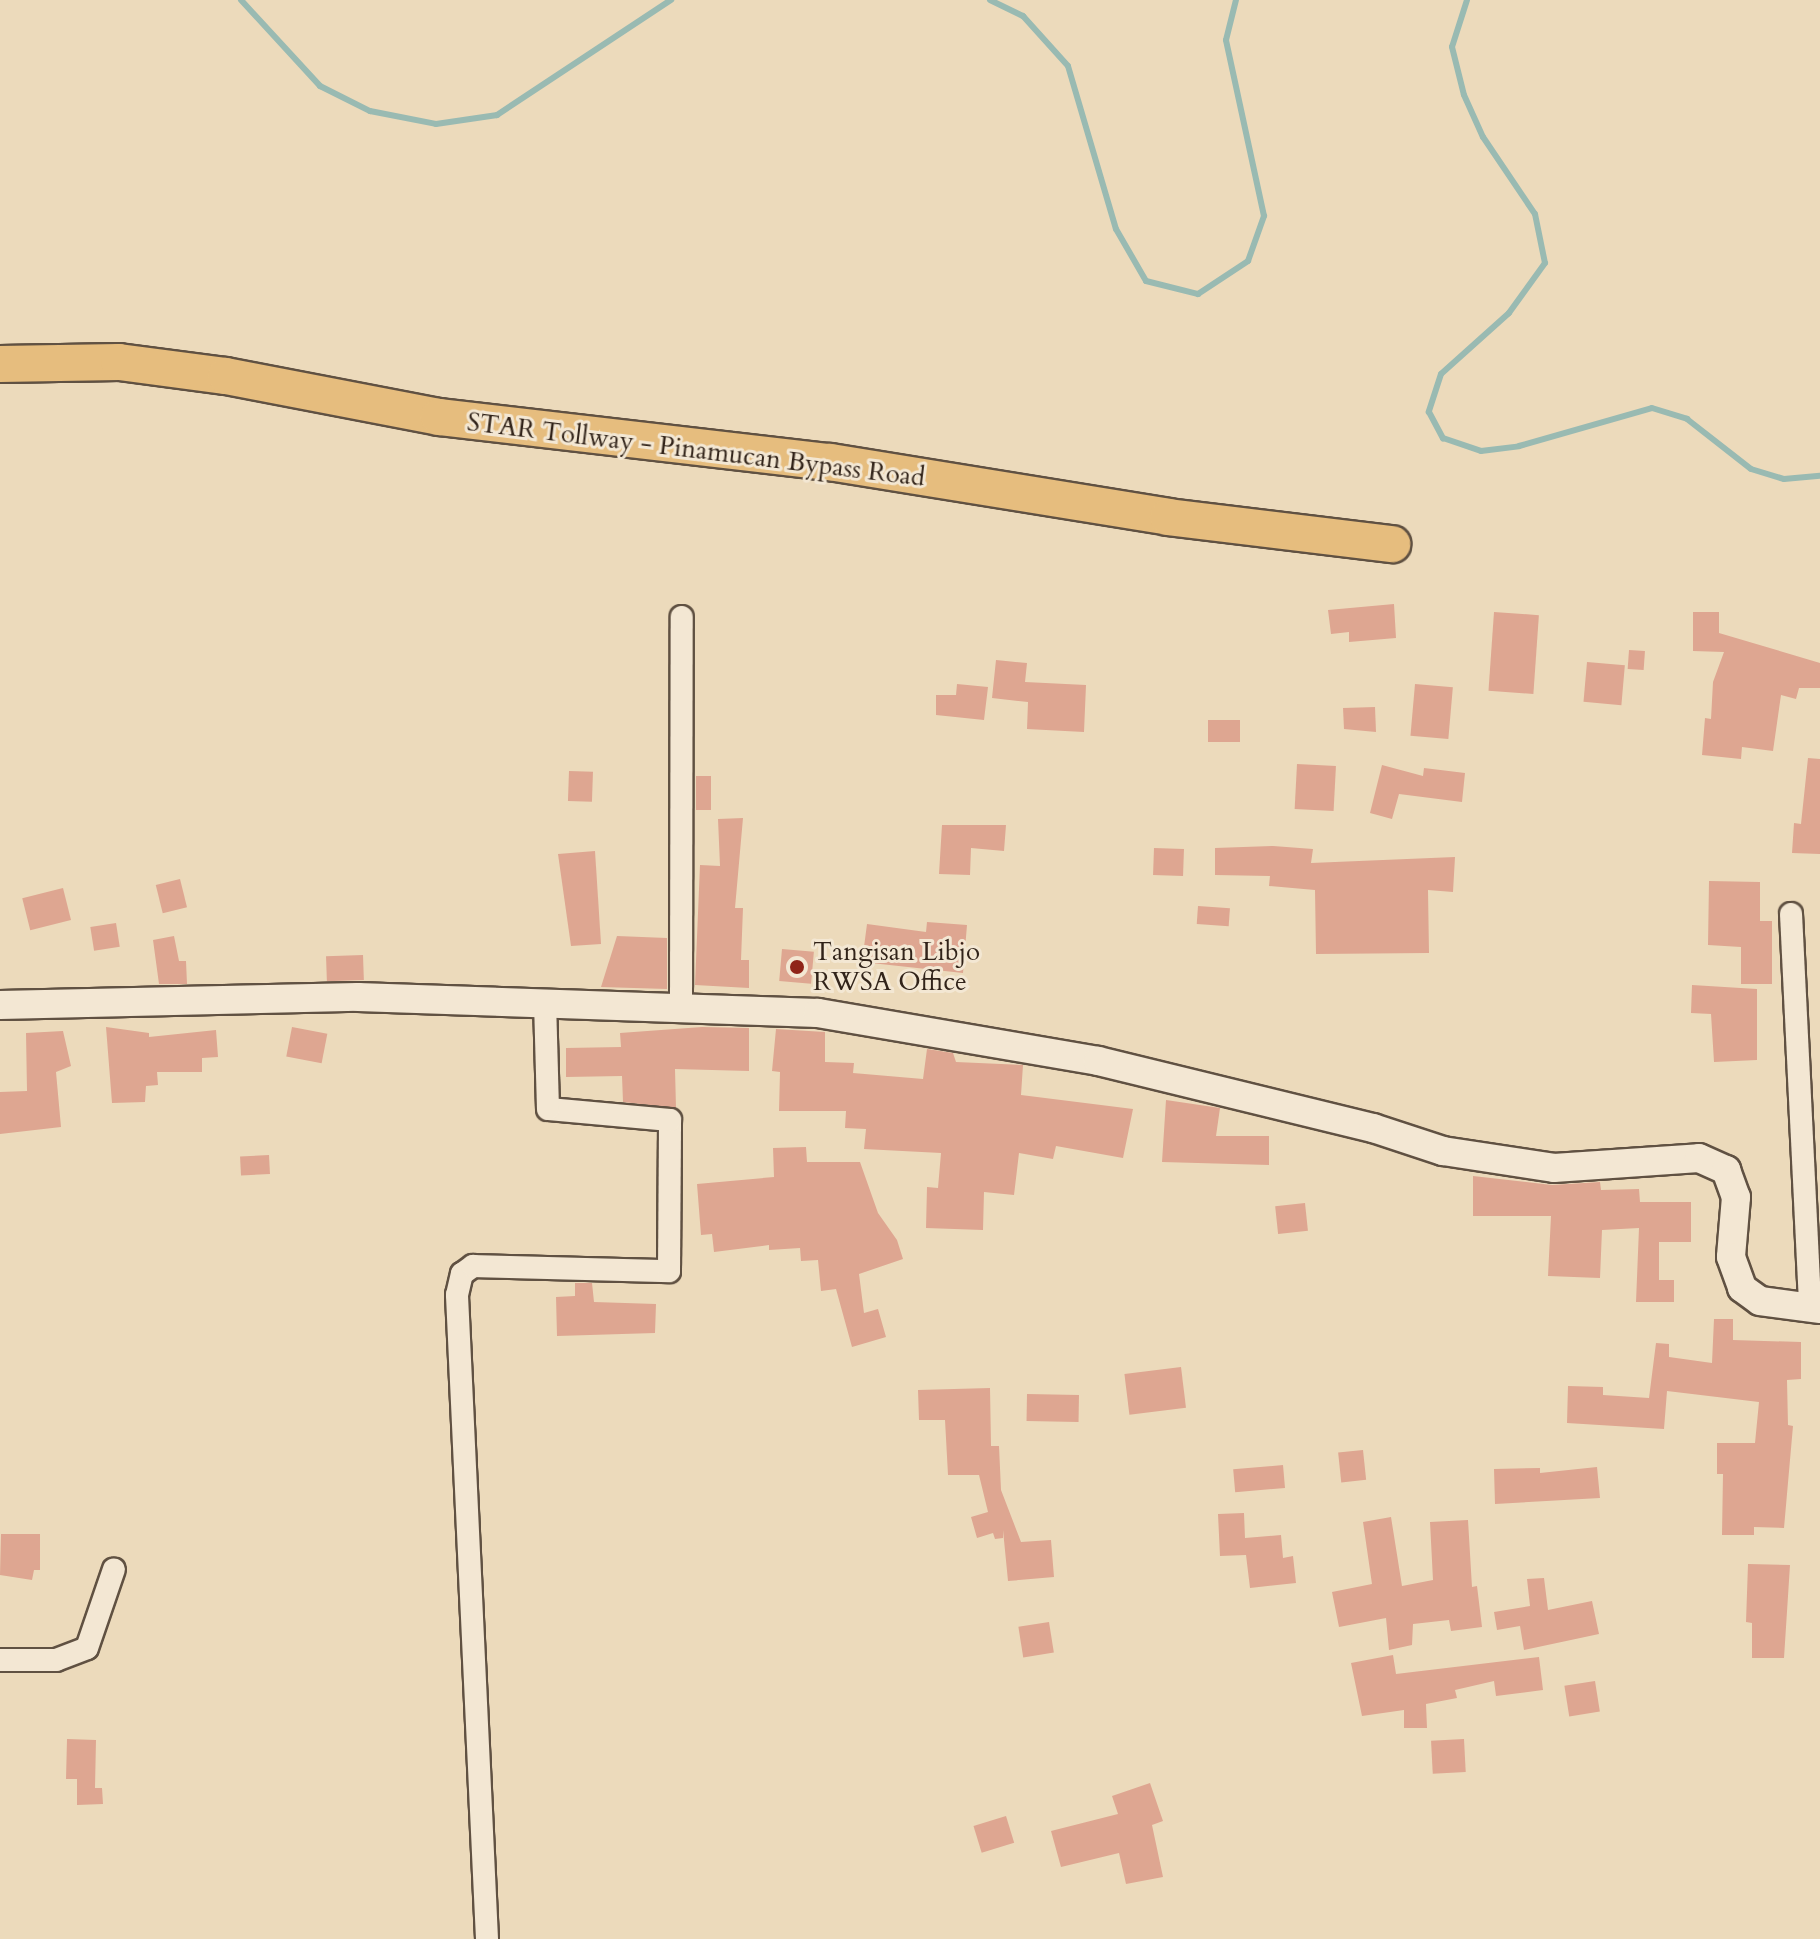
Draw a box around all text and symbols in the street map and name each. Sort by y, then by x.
street label: STAR Tollway - Pinamucan Bypass Road [465,406,927,494]
place label: Tangisan Libjo RWSA Office [813,936,980,998]
marker: Tangisan Libjo RWSA Office [788,958,806,976]

